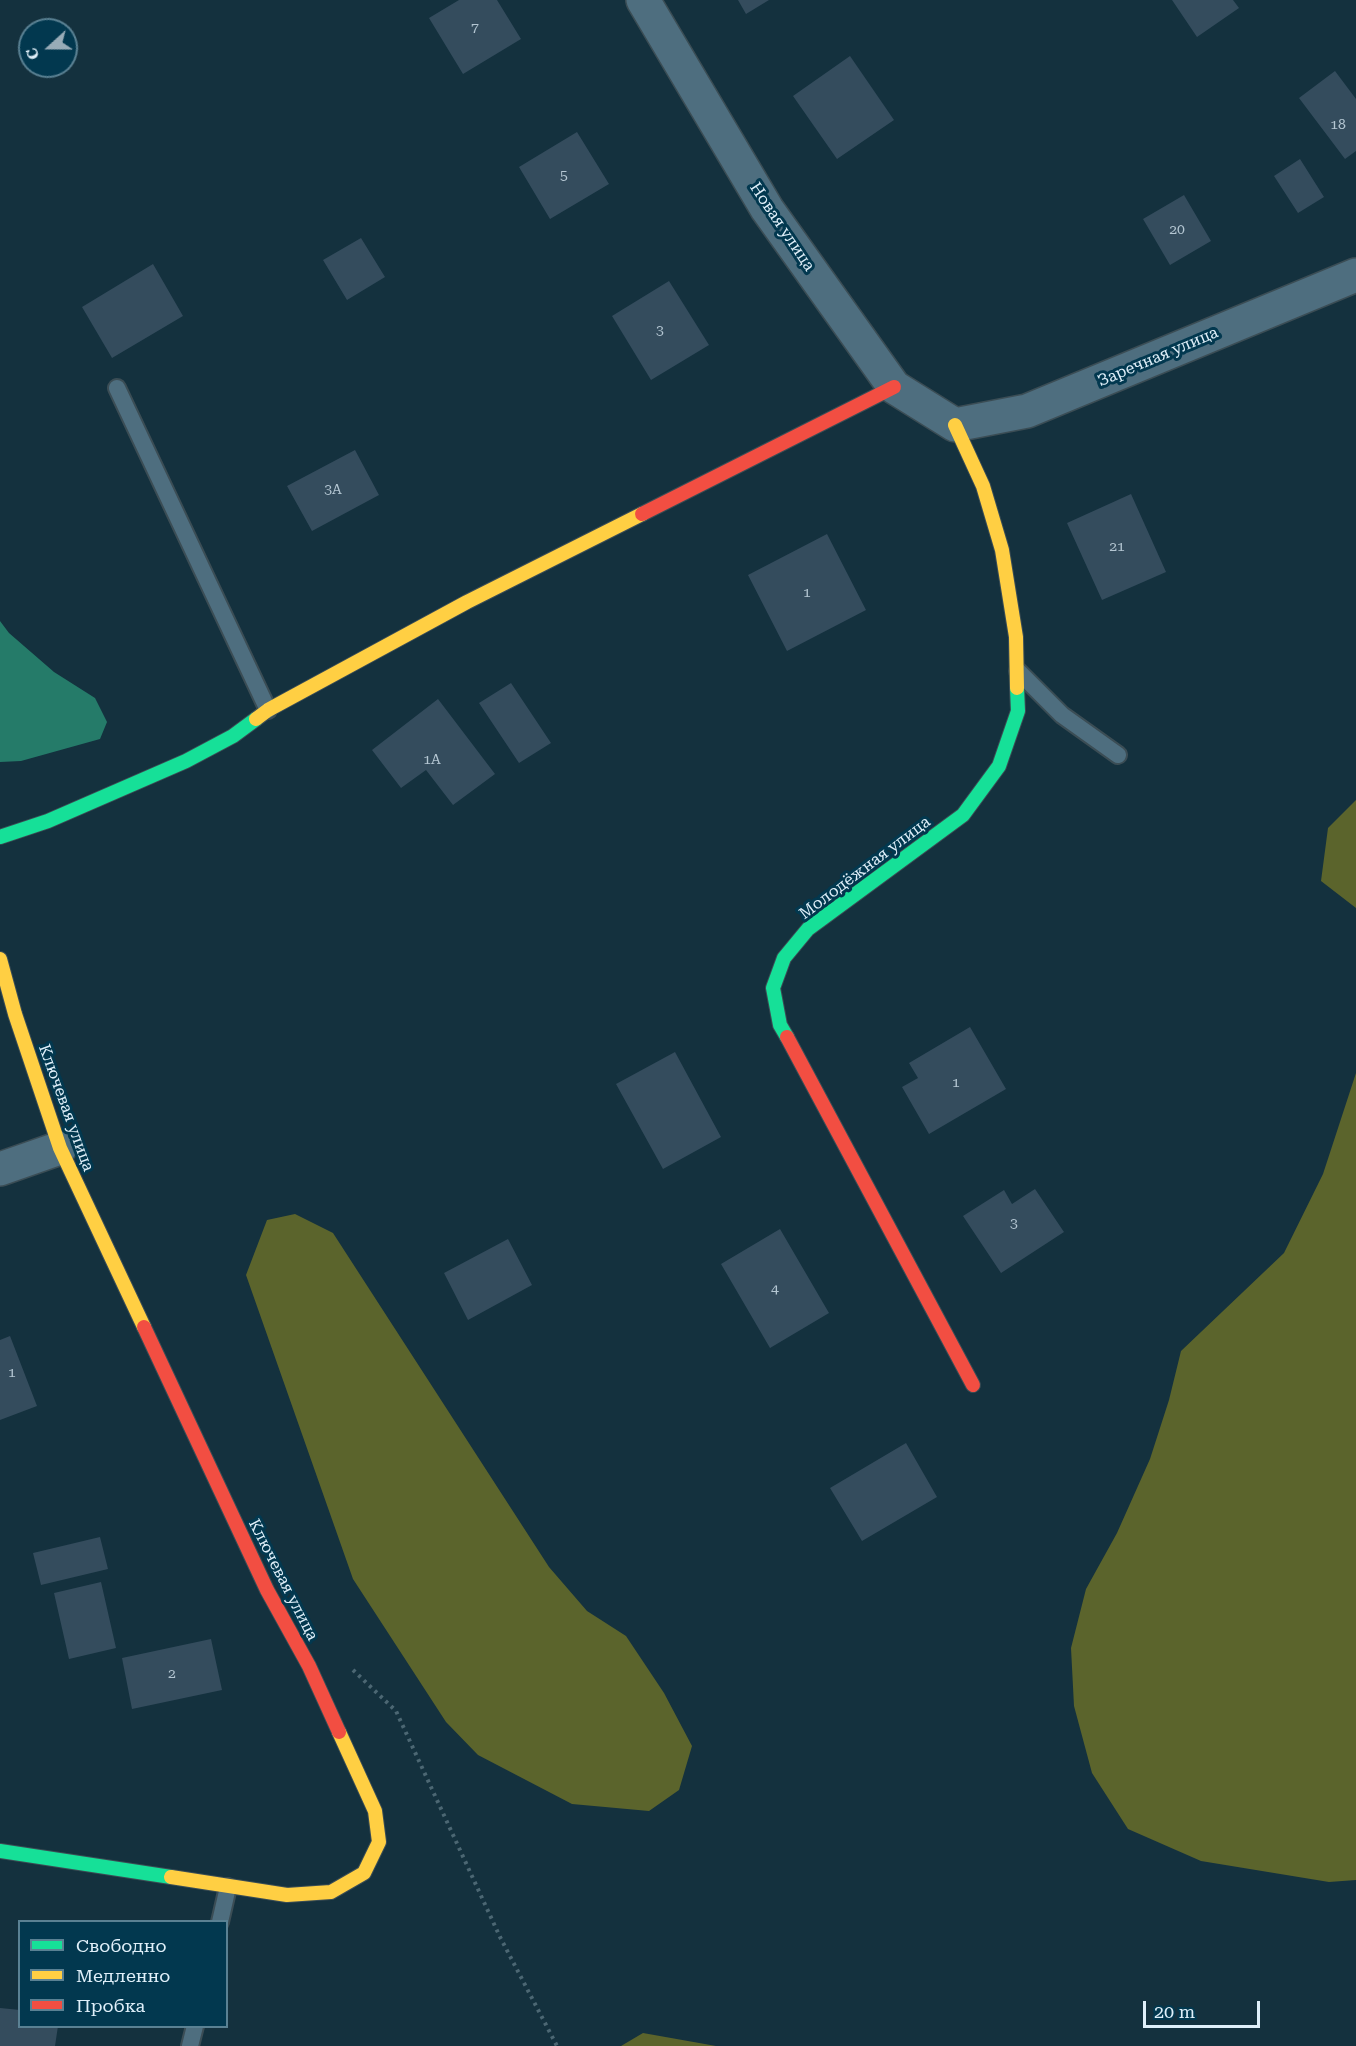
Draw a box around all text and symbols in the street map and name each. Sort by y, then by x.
north arrow [18,18,78,78]
house number: 7 [471,20,479,36]
text: С [22,45,43,63]
house number: 18 [1330,117,1346,133]
house number: 5 [560,168,568,184]
street label: Новая улица [745,179,819,275]
house number: 20 [1169,222,1185,238]
house number: 3 [656,323,664,339]
street label: Заречная улица [1095,323,1221,391]
house number: 3А [324,482,342,498]
house number: 21 [1109,539,1125,555]
house number: 1 [803,585,811,601]
house number: 1А [423,752,441,768]
street label: Молодёжная улица [796,812,934,924]
street label: Ключевая улица [34,1042,98,1174]
house number: 1 [952,1075,960,1091]
house number: 3 [1010,1216,1018,1232]
house number: 4 [771,1281,779,1297]
house number: 1 [8,1365,16,1381]
street label: Ключевая улица [244,1516,322,1644]
house number: 2 [168,1666,176,1682]
legend [18,1920,228,2028]
text: Свободно [76,1935,166,1956]
text: Медленно [76,1965,170,1986]
scale bar [1146,1989,1263,2027]
text: Пробка [76,1995,145,2016]
text: 20 m [1154,2001,1195,2022]

